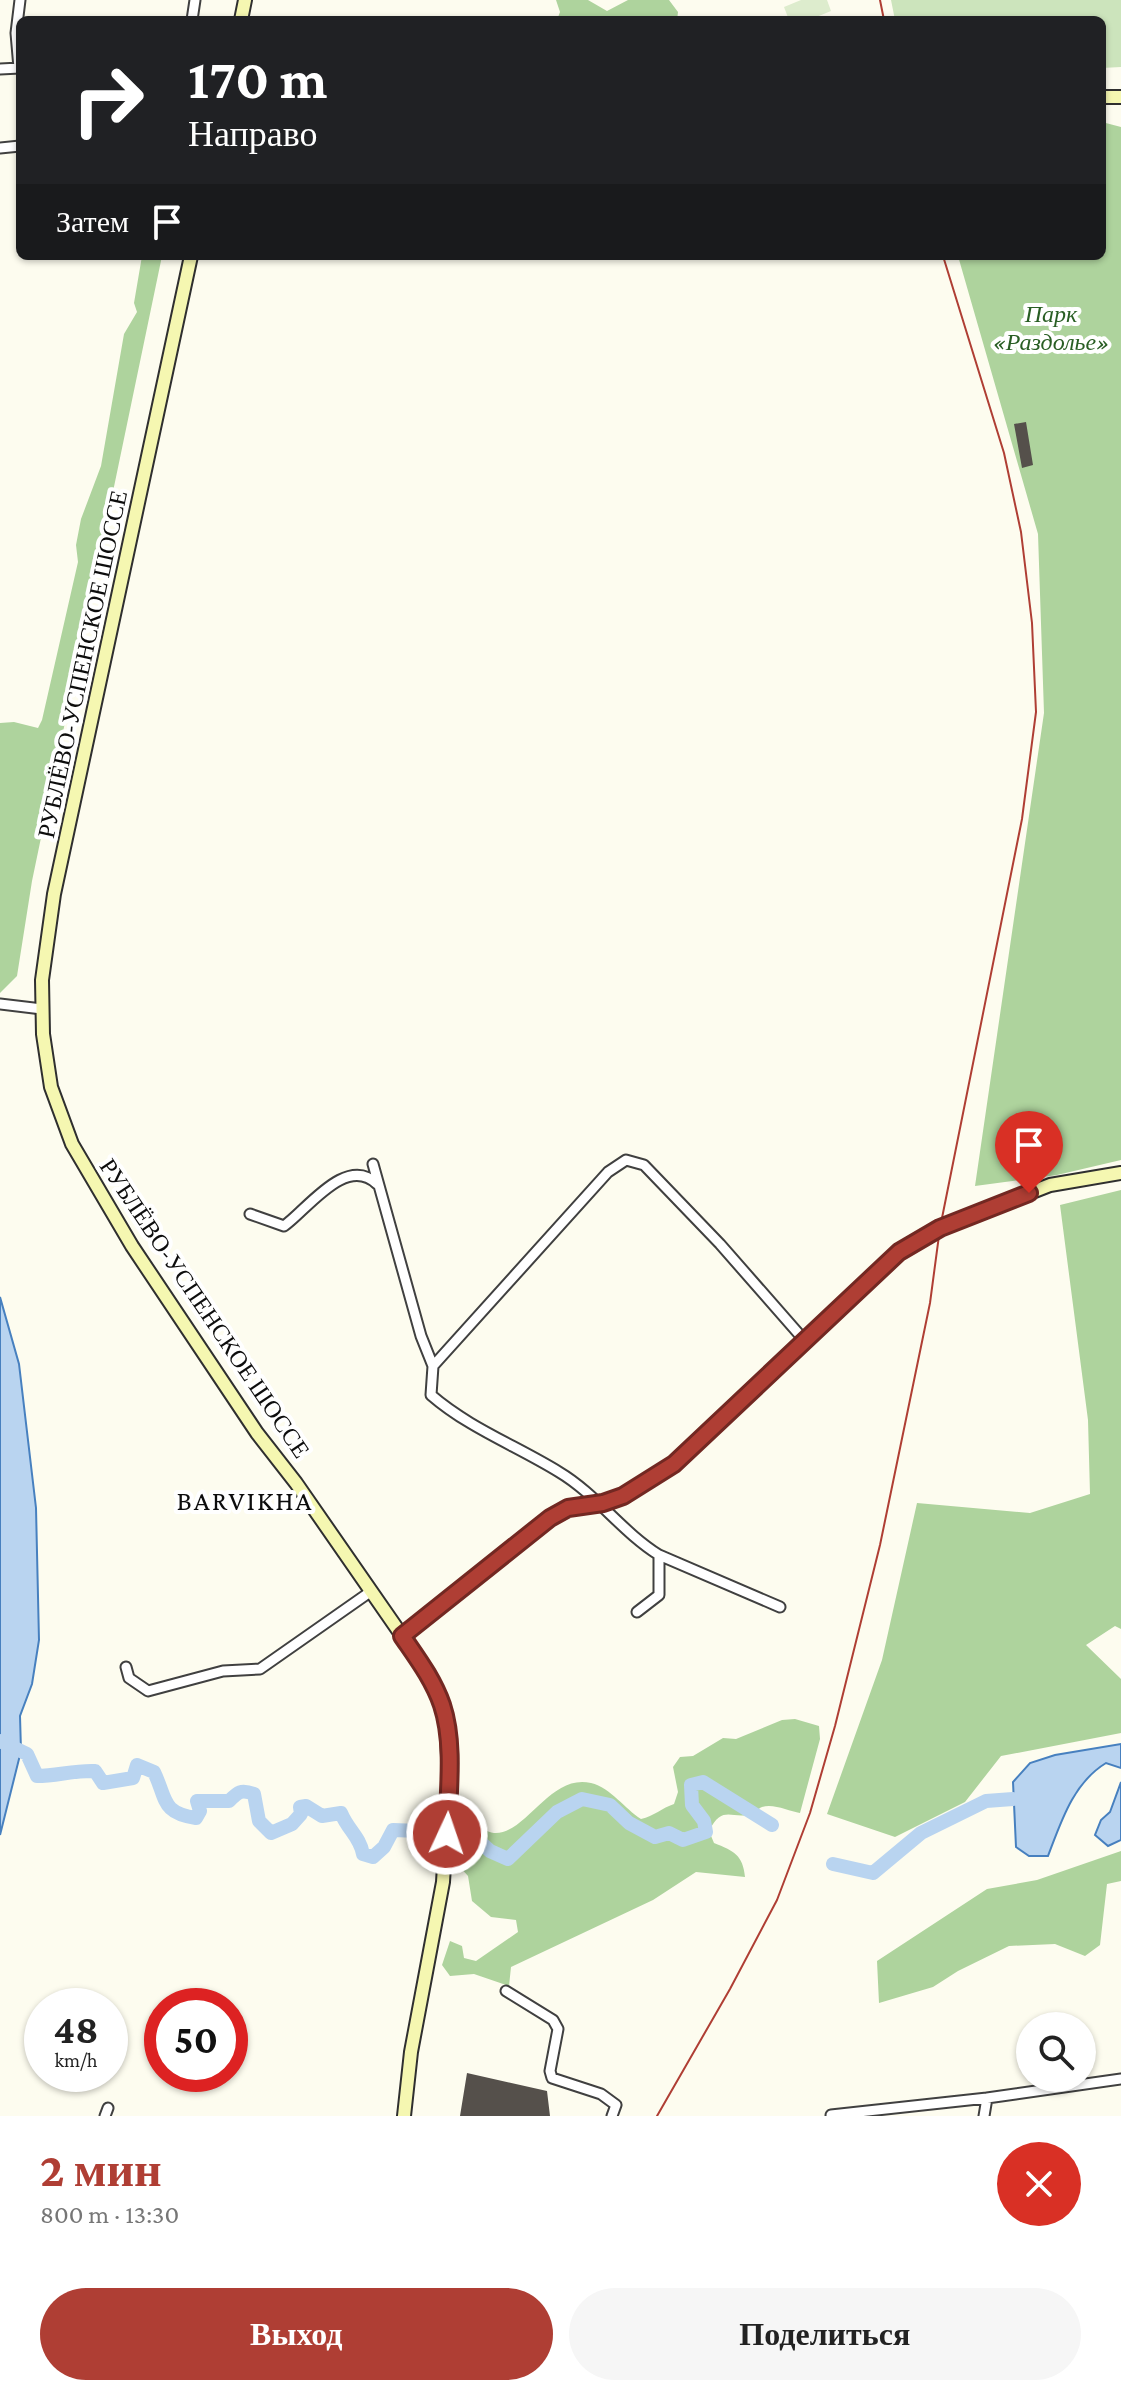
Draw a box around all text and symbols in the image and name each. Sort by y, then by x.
icon: right [56,48,160,152]
text: 170 m [188,48,327,110]
text: Направо [188,114,318,154]
icon: arrive [145,200,189,244]
text: Затем [56,205,129,238]
park label: Парк «Раздолье» [993,300,1109,355]
street label: РУБЛЁВО-УСПЕНСКОЕ ШОССЕ [32,488,132,840]
pin [995,1111,1063,1193]
icon: arrive [1007,1123,1051,1167]
street label: РУБЛЁВО-УСПЕНСКОЕ ШОССЕ [95,1153,315,1463]
district label: BARVIKHA [177,1485,313,1516]
position arrow [405,1792,489,1876]
speed limit sign: 50 [144,1988,248,2092]
text: 48 [54,2007,98,2052]
map controls [1016,2012,1096,2092]
button: search [1016,2012,1096,2092]
text: km/h [54,2049,98,2071]
button: close [997,2142,1081,2226]
text: 2 мин [40,2143,162,2196]
text: 800 m · 13:30 [40,2200,179,2229]
button: Выход [40,2288,553,2380]
button: Поделиться [569,2288,1081,2380]

